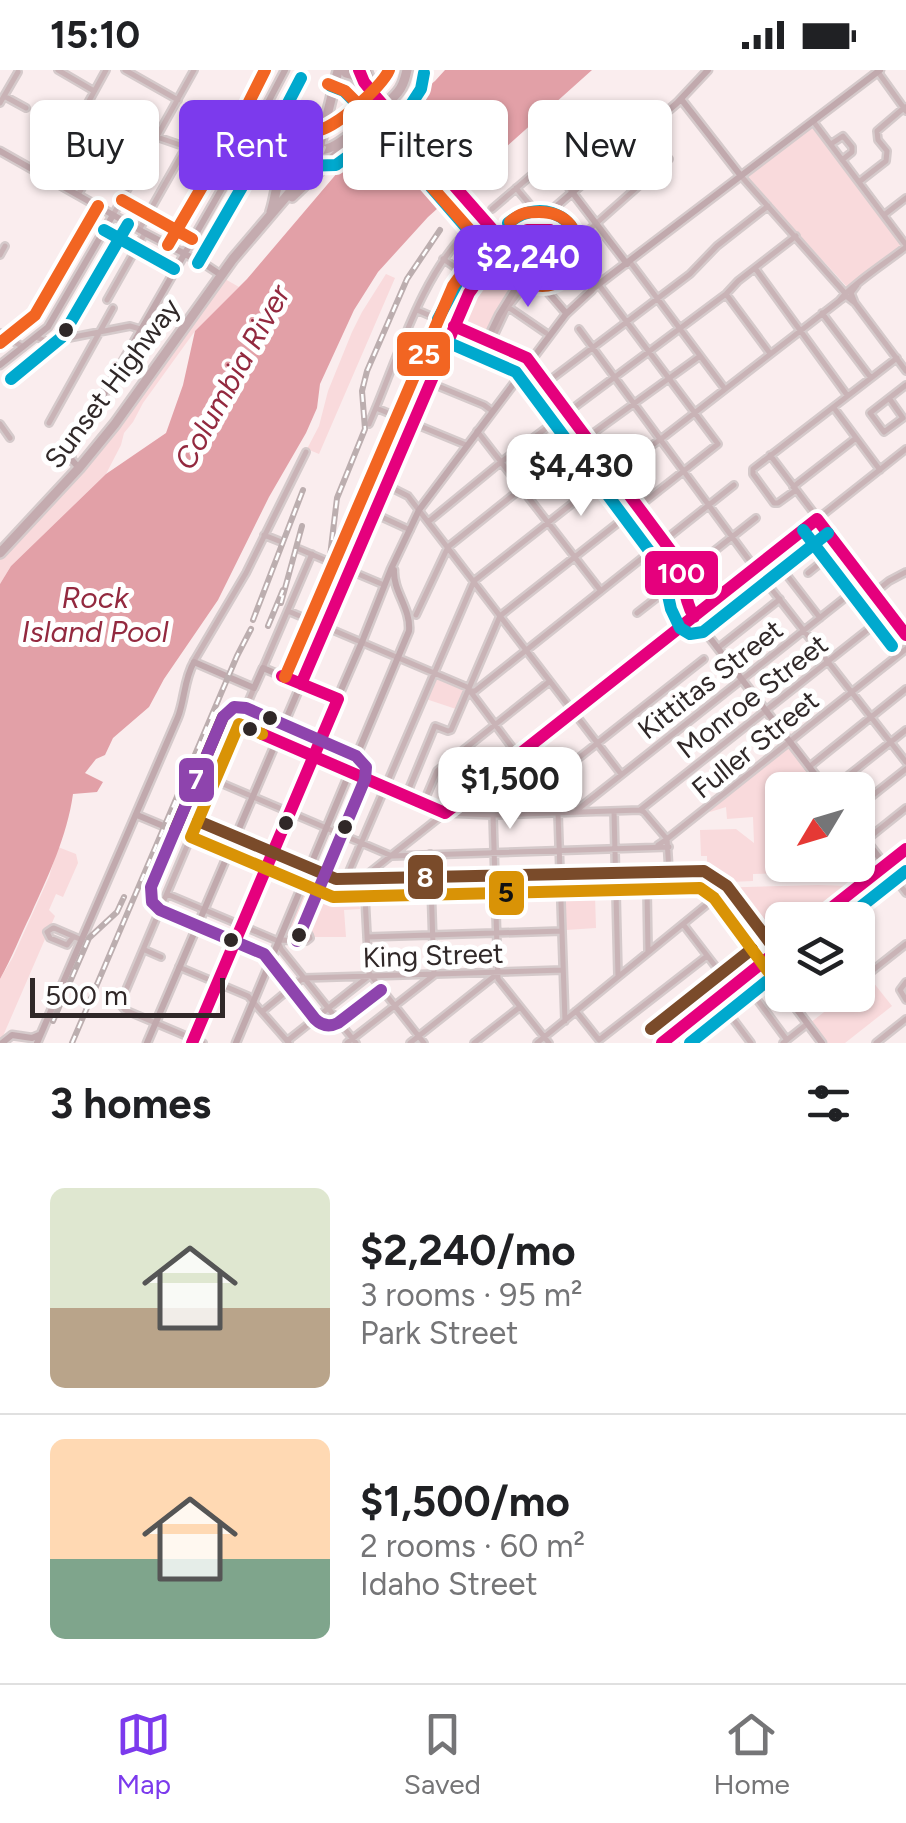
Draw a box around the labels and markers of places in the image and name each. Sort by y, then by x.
pin: $2,240 [447,225,609,310]
unlabelled marker [56,320,76,340]
pin: $4,430 [500,434,662,519]
unlabelled marker [260,708,280,728]
unlabelled marker [240,719,260,739]
pin: $1,500 [429,747,591,832]
unlabelled marker [276,813,296,833]
unlabelled marker [335,817,355,837]
unlabelled marker [289,925,309,945]
unlabelled marker [221,930,241,950]

